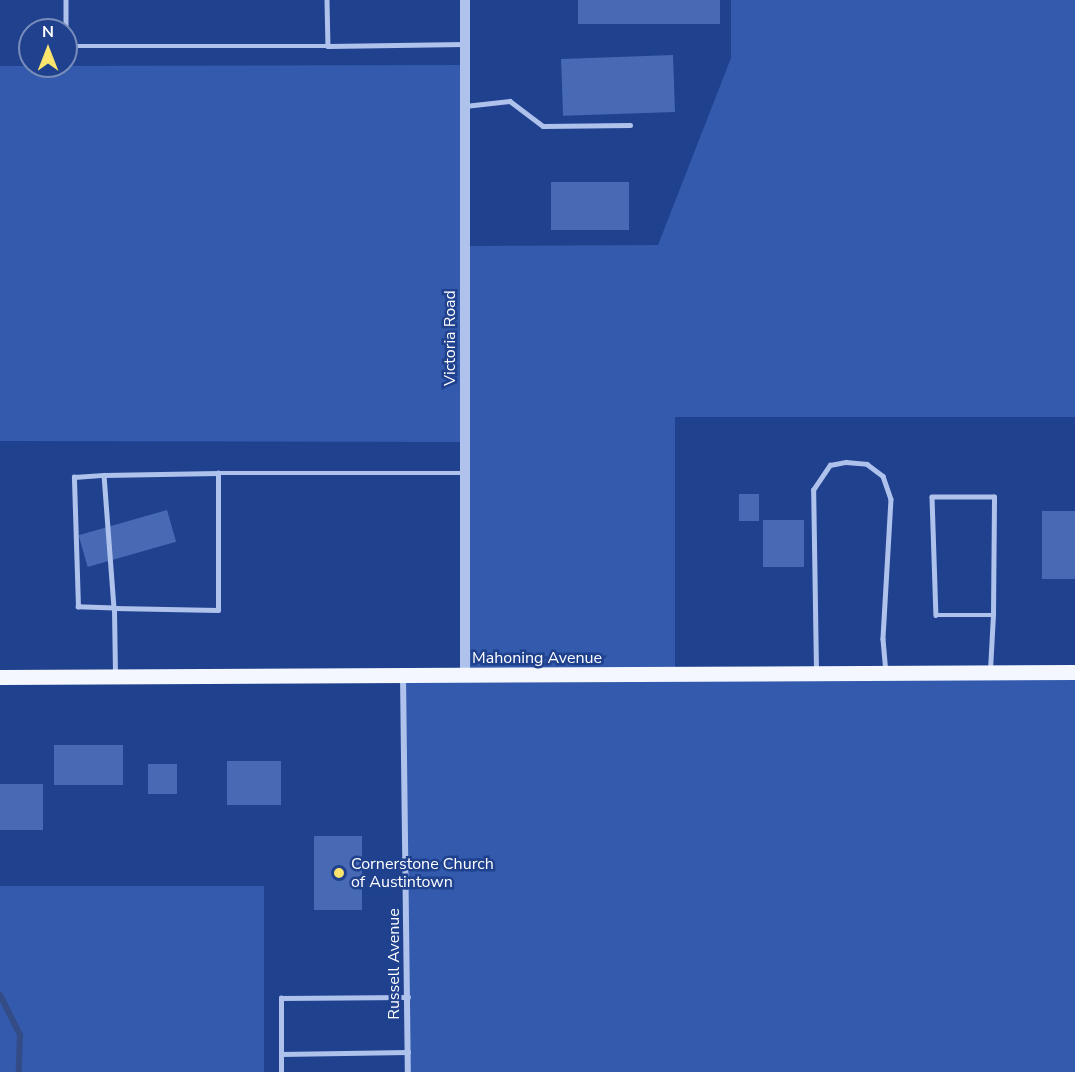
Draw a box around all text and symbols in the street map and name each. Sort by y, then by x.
north arrow [18,18,78,78]
text: N [42,21,54,43]
street label: Victoria Road [440,290,460,386]
street label: Mahoning Avenue [472,648,602,668]
place label: Cornerstone Church of Austintown [351,854,494,892]
marker: Cornerstone Church of Austintown [332,866,346,880]
street label: Russell Avenue [384,908,404,1020]

